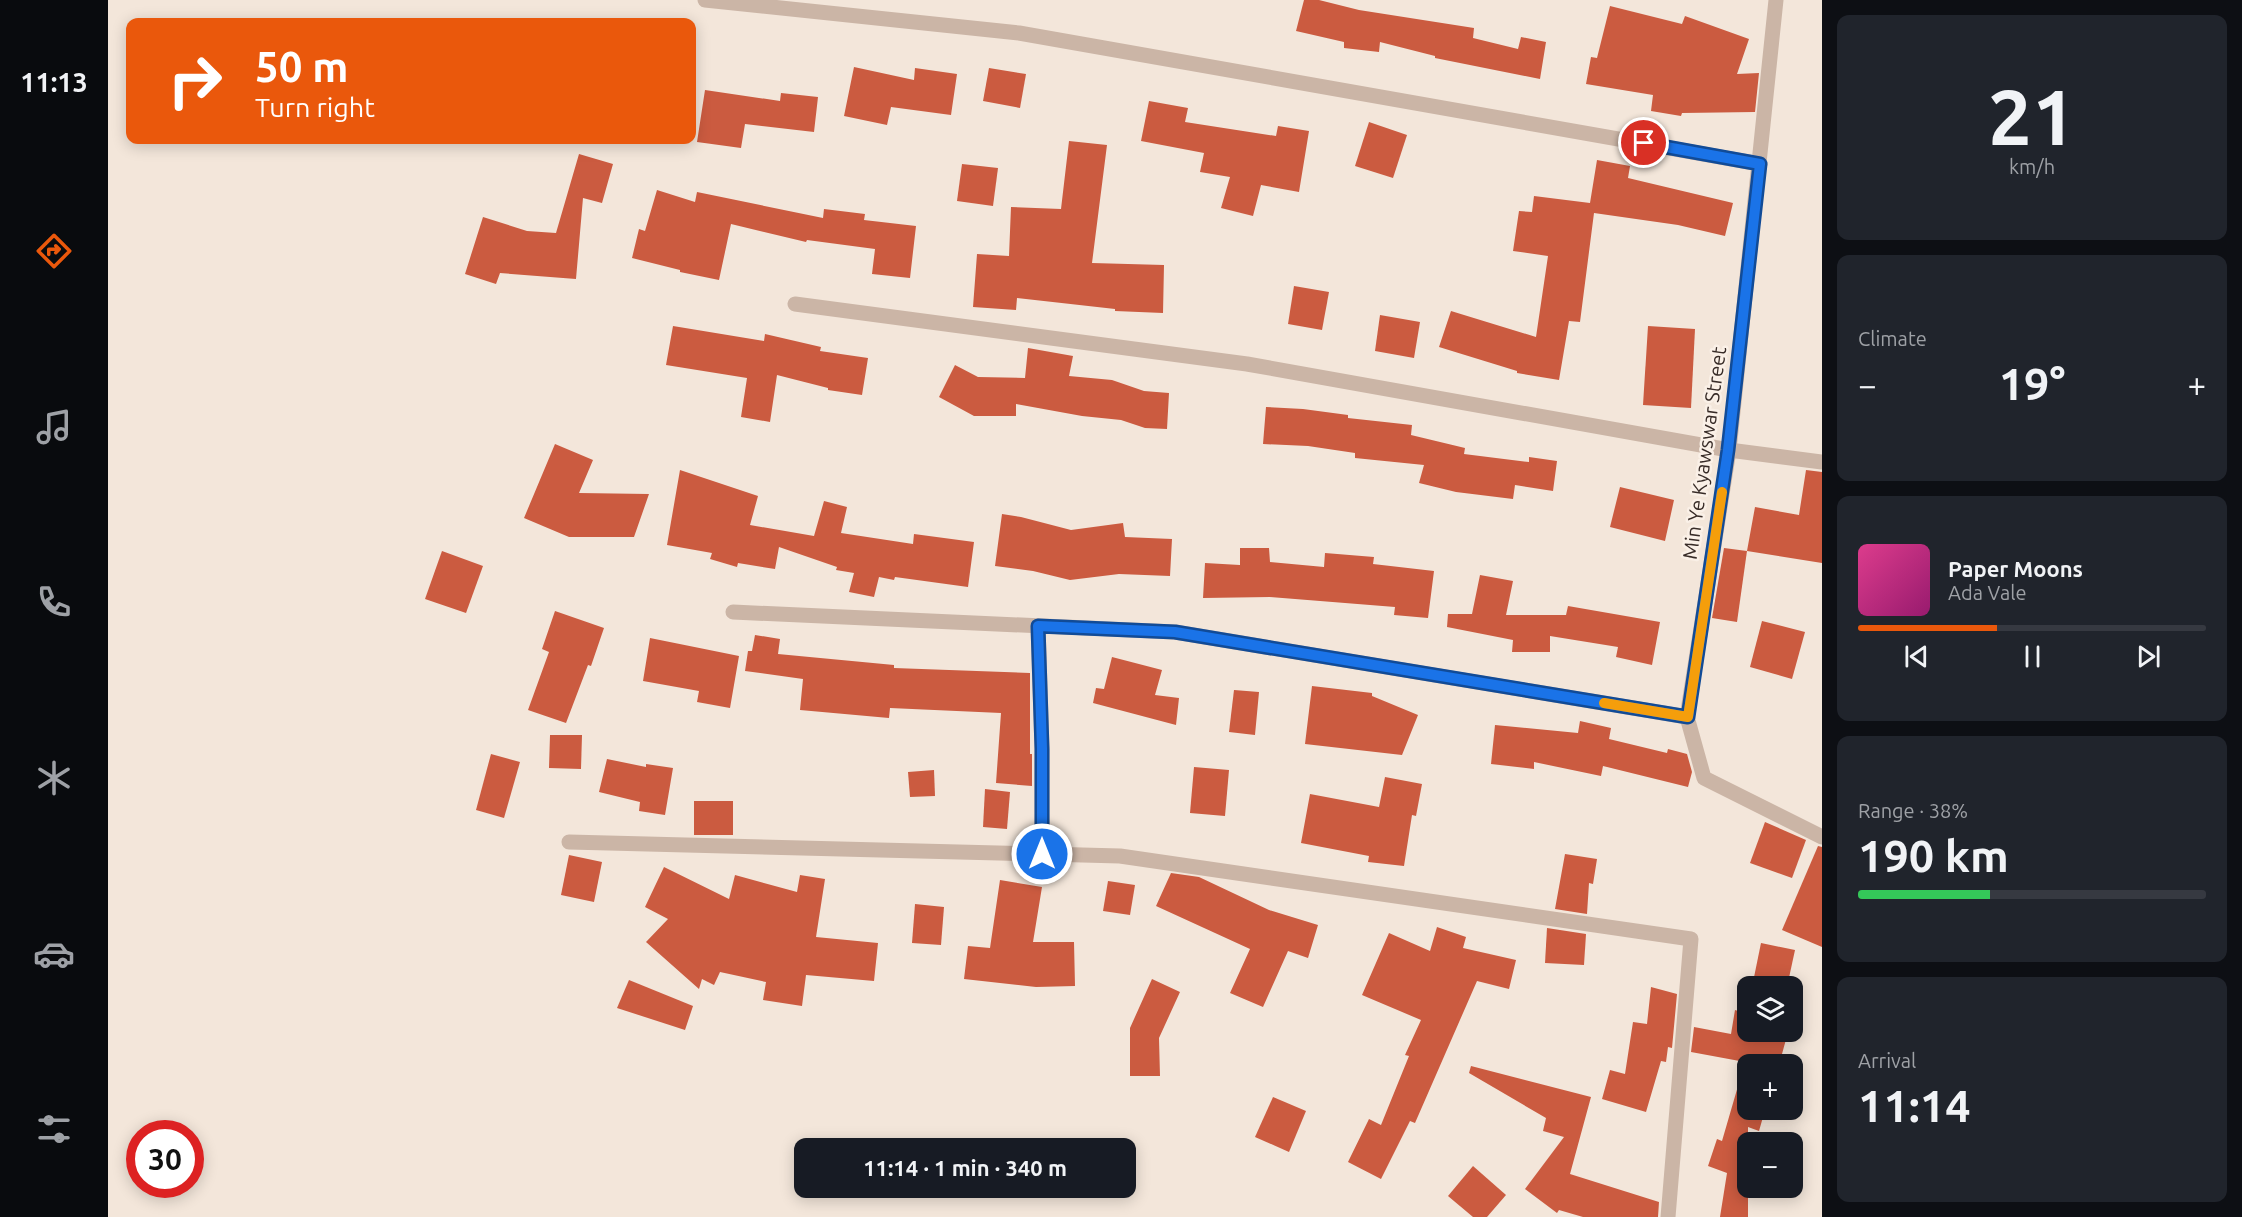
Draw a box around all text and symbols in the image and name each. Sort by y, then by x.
icon: right [156,42,234,120]
text: 50 m [255,43,349,90]
text: 11:13 [20,67,88,97]
text: 21 [1988,72,2076,160]
text: Turn right [255,92,375,122]
pin [1618,117,1669,168]
icon: arrive [1627,126,1660,159]
text: km/h [2009,155,2055,178]
icon: directions [33,230,75,272]
text: Climate [1858,327,1927,350]
street label: Min Ye Kyawswar Street [1678,345,1730,561]
text: 19° [1999,358,2065,409]
text: − [1858,366,1877,403]
text: + [2187,366,2206,403]
icon: music [33,406,75,448]
text: Paper Moons [1948,556,2083,581]
icon: phone [33,581,75,623]
text: Ada Vale [1948,581,2026,604]
icon: previous [1900,640,1933,673]
icon: pause [2016,640,2049,673]
icon: next [2132,640,2165,673]
icon: climate [33,757,75,799]
text: Range · 38% [1858,799,1968,822]
position arrow [1010,822,1074,886]
text: 190 km [1858,830,2009,881]
icon: car [33,933,75,975]
map controls [1737,976,1803,1198]
button: layers [1737,976,1803,1042]
text: Arrival [1858,1049,1916,1072]
button: + [1737,1054,1803,1120]
text: 11:14 [1858,1080,1971,1131]
icon: filters [33,1108,75,1150]
speed limit sign: 30 [126,1120,204,1198]
button: − [1737,1132,1803,1198]
text: 11:14 · 1 min · 340 m [863,1155,1067,1180]

